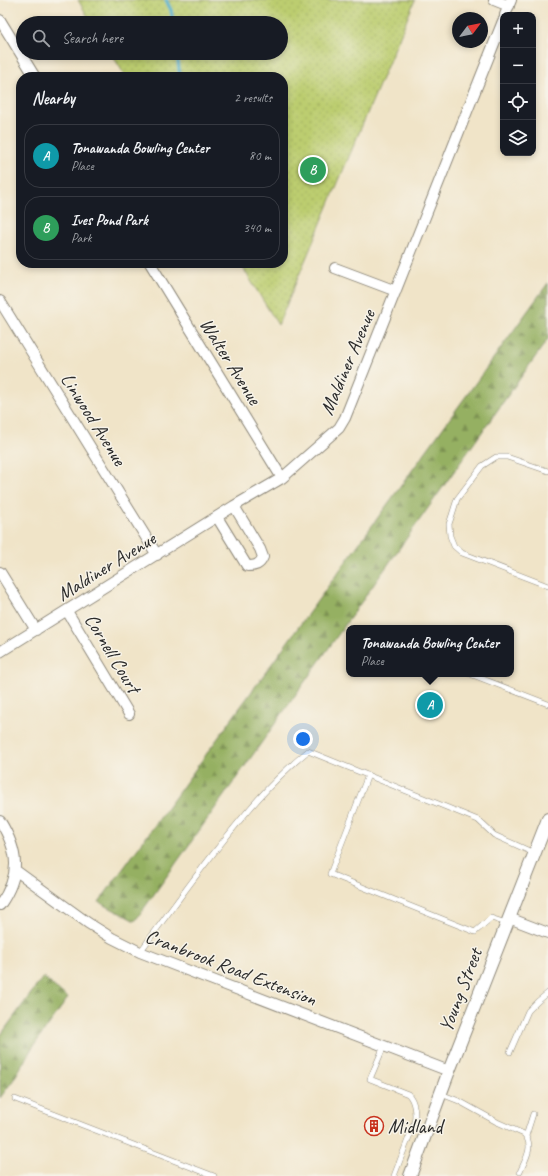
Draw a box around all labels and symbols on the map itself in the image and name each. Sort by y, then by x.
north arrow [452,12,488,48]
pin: B [300,155,326,185]
street label: Maldiner Avenue [314,305,381,419]
street label: Walter Avenue [194,313,268,411]
street label: Linwood Avenue [55,368,133,471]
street label: Maldiner Avenue [52,525,162,607]
street label: Cornell Court [79,609,148,701]
pin: A [417,690,443,720]
your location [293,729,313,749]
street label: Cranbrook Road Extension [142,923,321,1012]
street label: Young Street [433,943,489,1035]
place label: Midland [388,1114,446,1139]
building icon: Midland [363,1115,385,1137]

